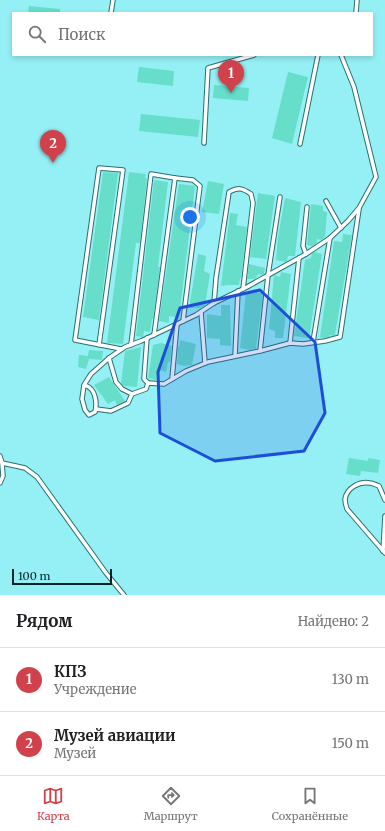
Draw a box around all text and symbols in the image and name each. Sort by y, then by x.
search box [12,12,373,56]
icon: search [26,23,48,45]
text: Поиск [58,25,105,44]
pin: 1 [218,60,244,93]
pin: 2 [40,130,66,163]
your location [180,207,200,227]
scale bar [12,567,112,586]
text: 100 m [18,569,50,583]
text: Рядом [16,610,72,632]
text: Найдено: 2 [298,613,369,630]
text: КПЗ [54,662,86,681]
text: 1 [26,671,32,688]
text: 130 m [332,671,369,688]
text: Учреждение [54,681,136,698]
text: Музей авиации [54,726,176,745]
text: 2 [25,735,33,752]
text: 150 m [332,735,369,752]
text: Музей [54,745,96,762]
tab: Карта [37,785,70,823]
tab: Маршрут [144,785,198,823]
tab: Сохранённые [272,785,348,823]

